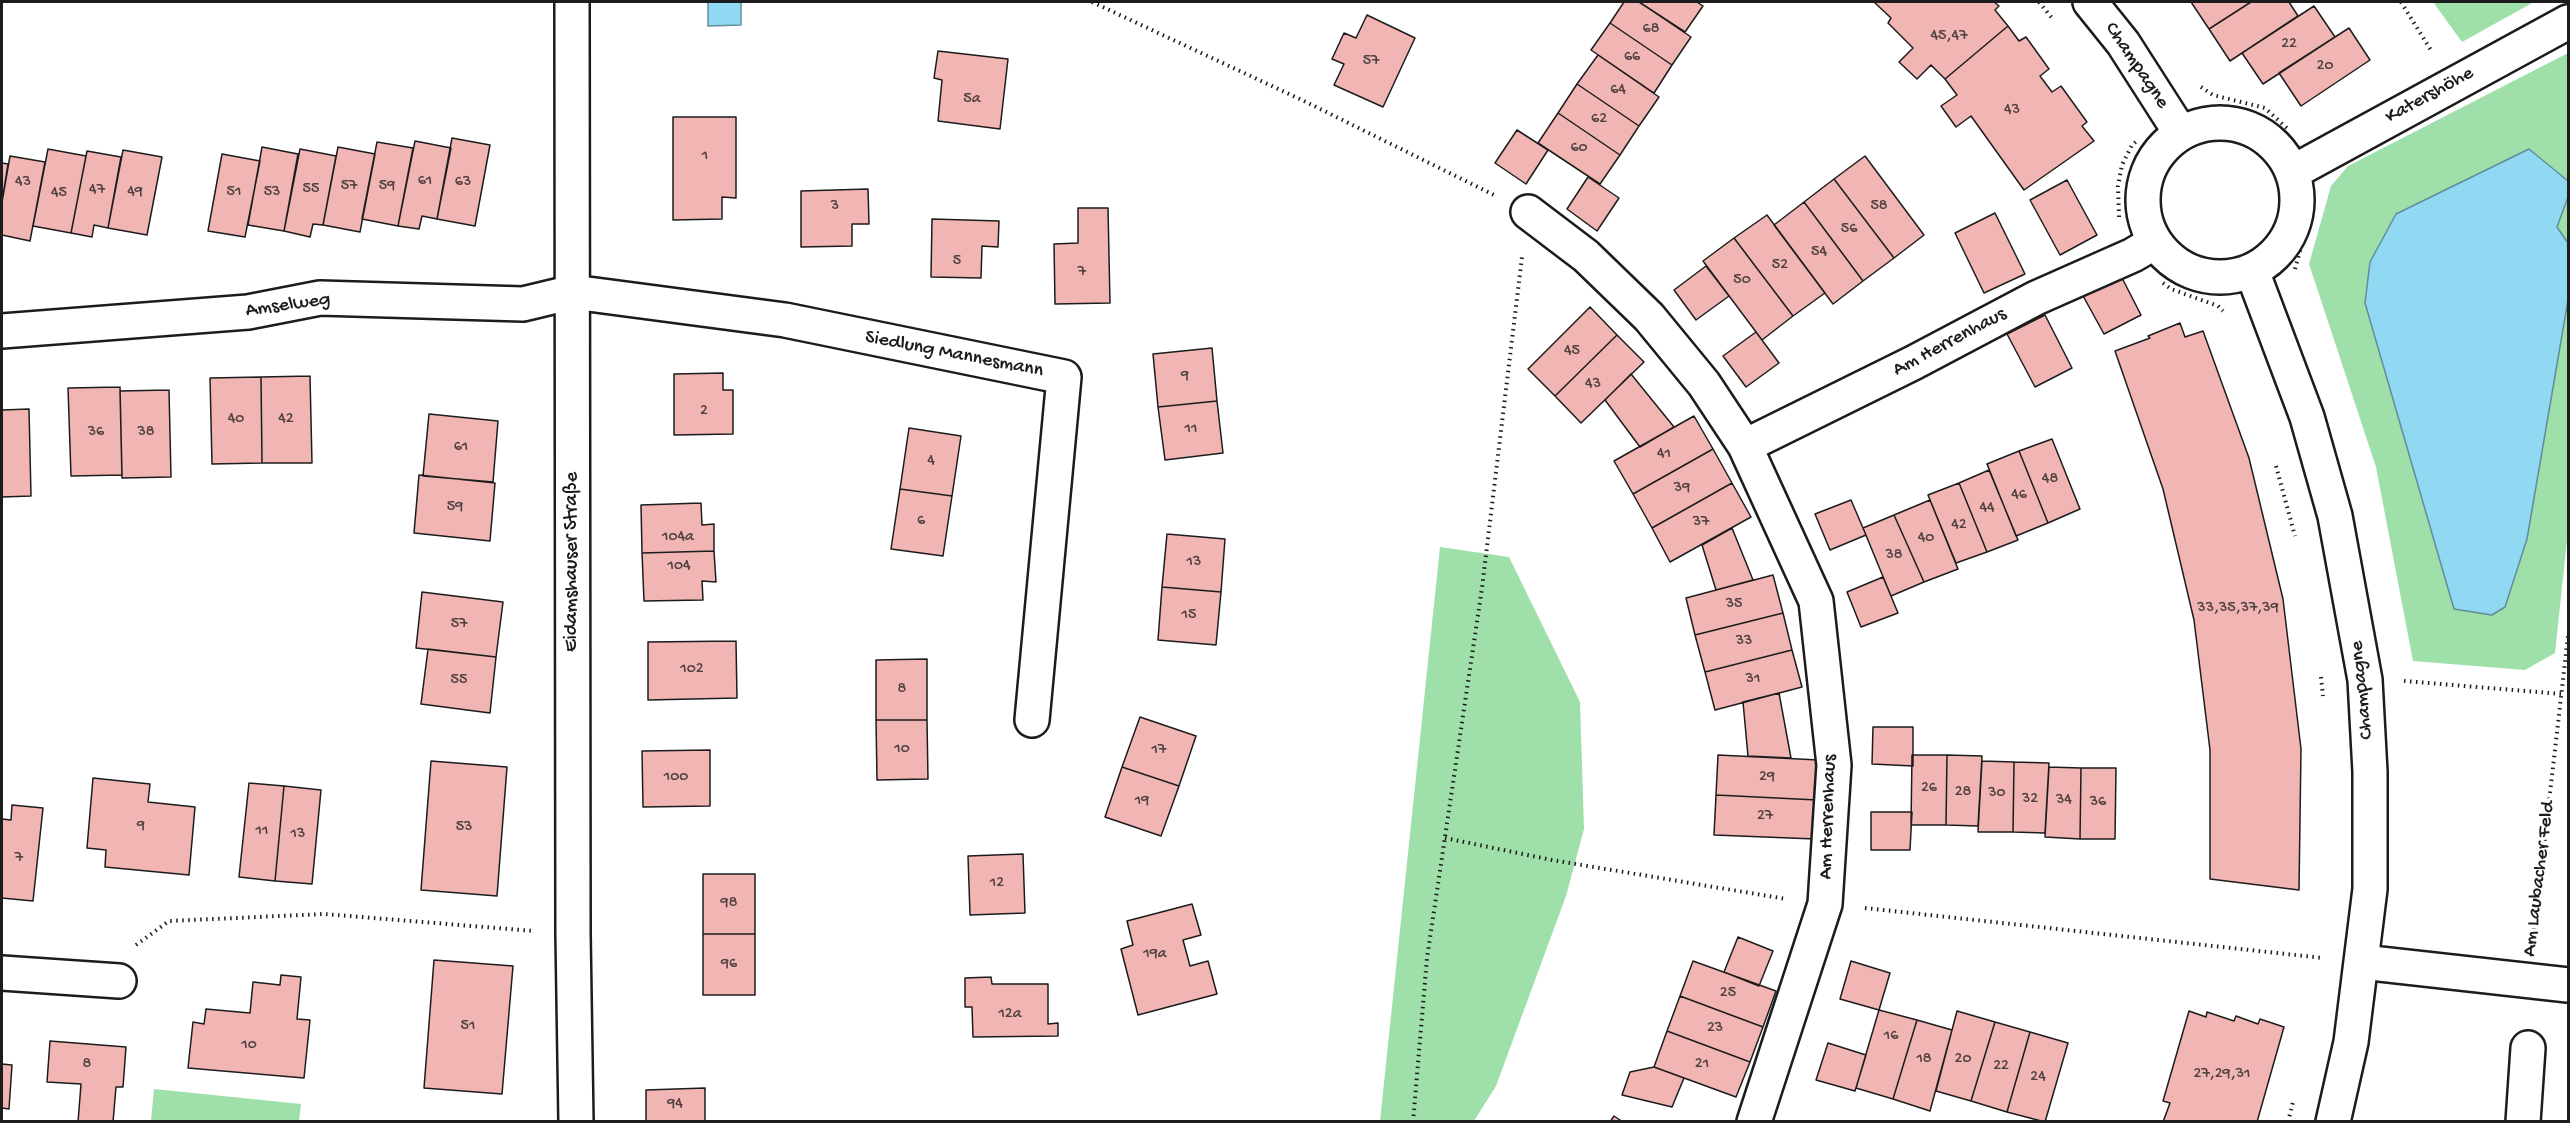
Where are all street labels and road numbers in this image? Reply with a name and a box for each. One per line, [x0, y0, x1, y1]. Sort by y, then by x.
street label: Champagne [2098, 18, 2174, 114]
street label: Katershöhe [2382, 62, 2478, 130]
street label: Amselweg [244, 288, 332, 324]
street label: Am Herrenhaus [1889, 303, 2011, 383]
street label: Siedlung Mannesmann [863, 326, 1045, 384]
street label: Eidamshauser Straße [561, 472, 585, 652]
street label: Champagne [2346, 640, 2380, 740]
street label: Am Herrenhaus [1815, 754, 1843, 880]
street label: Am Laubacher Feld [2519, 800, 2561, 958]

